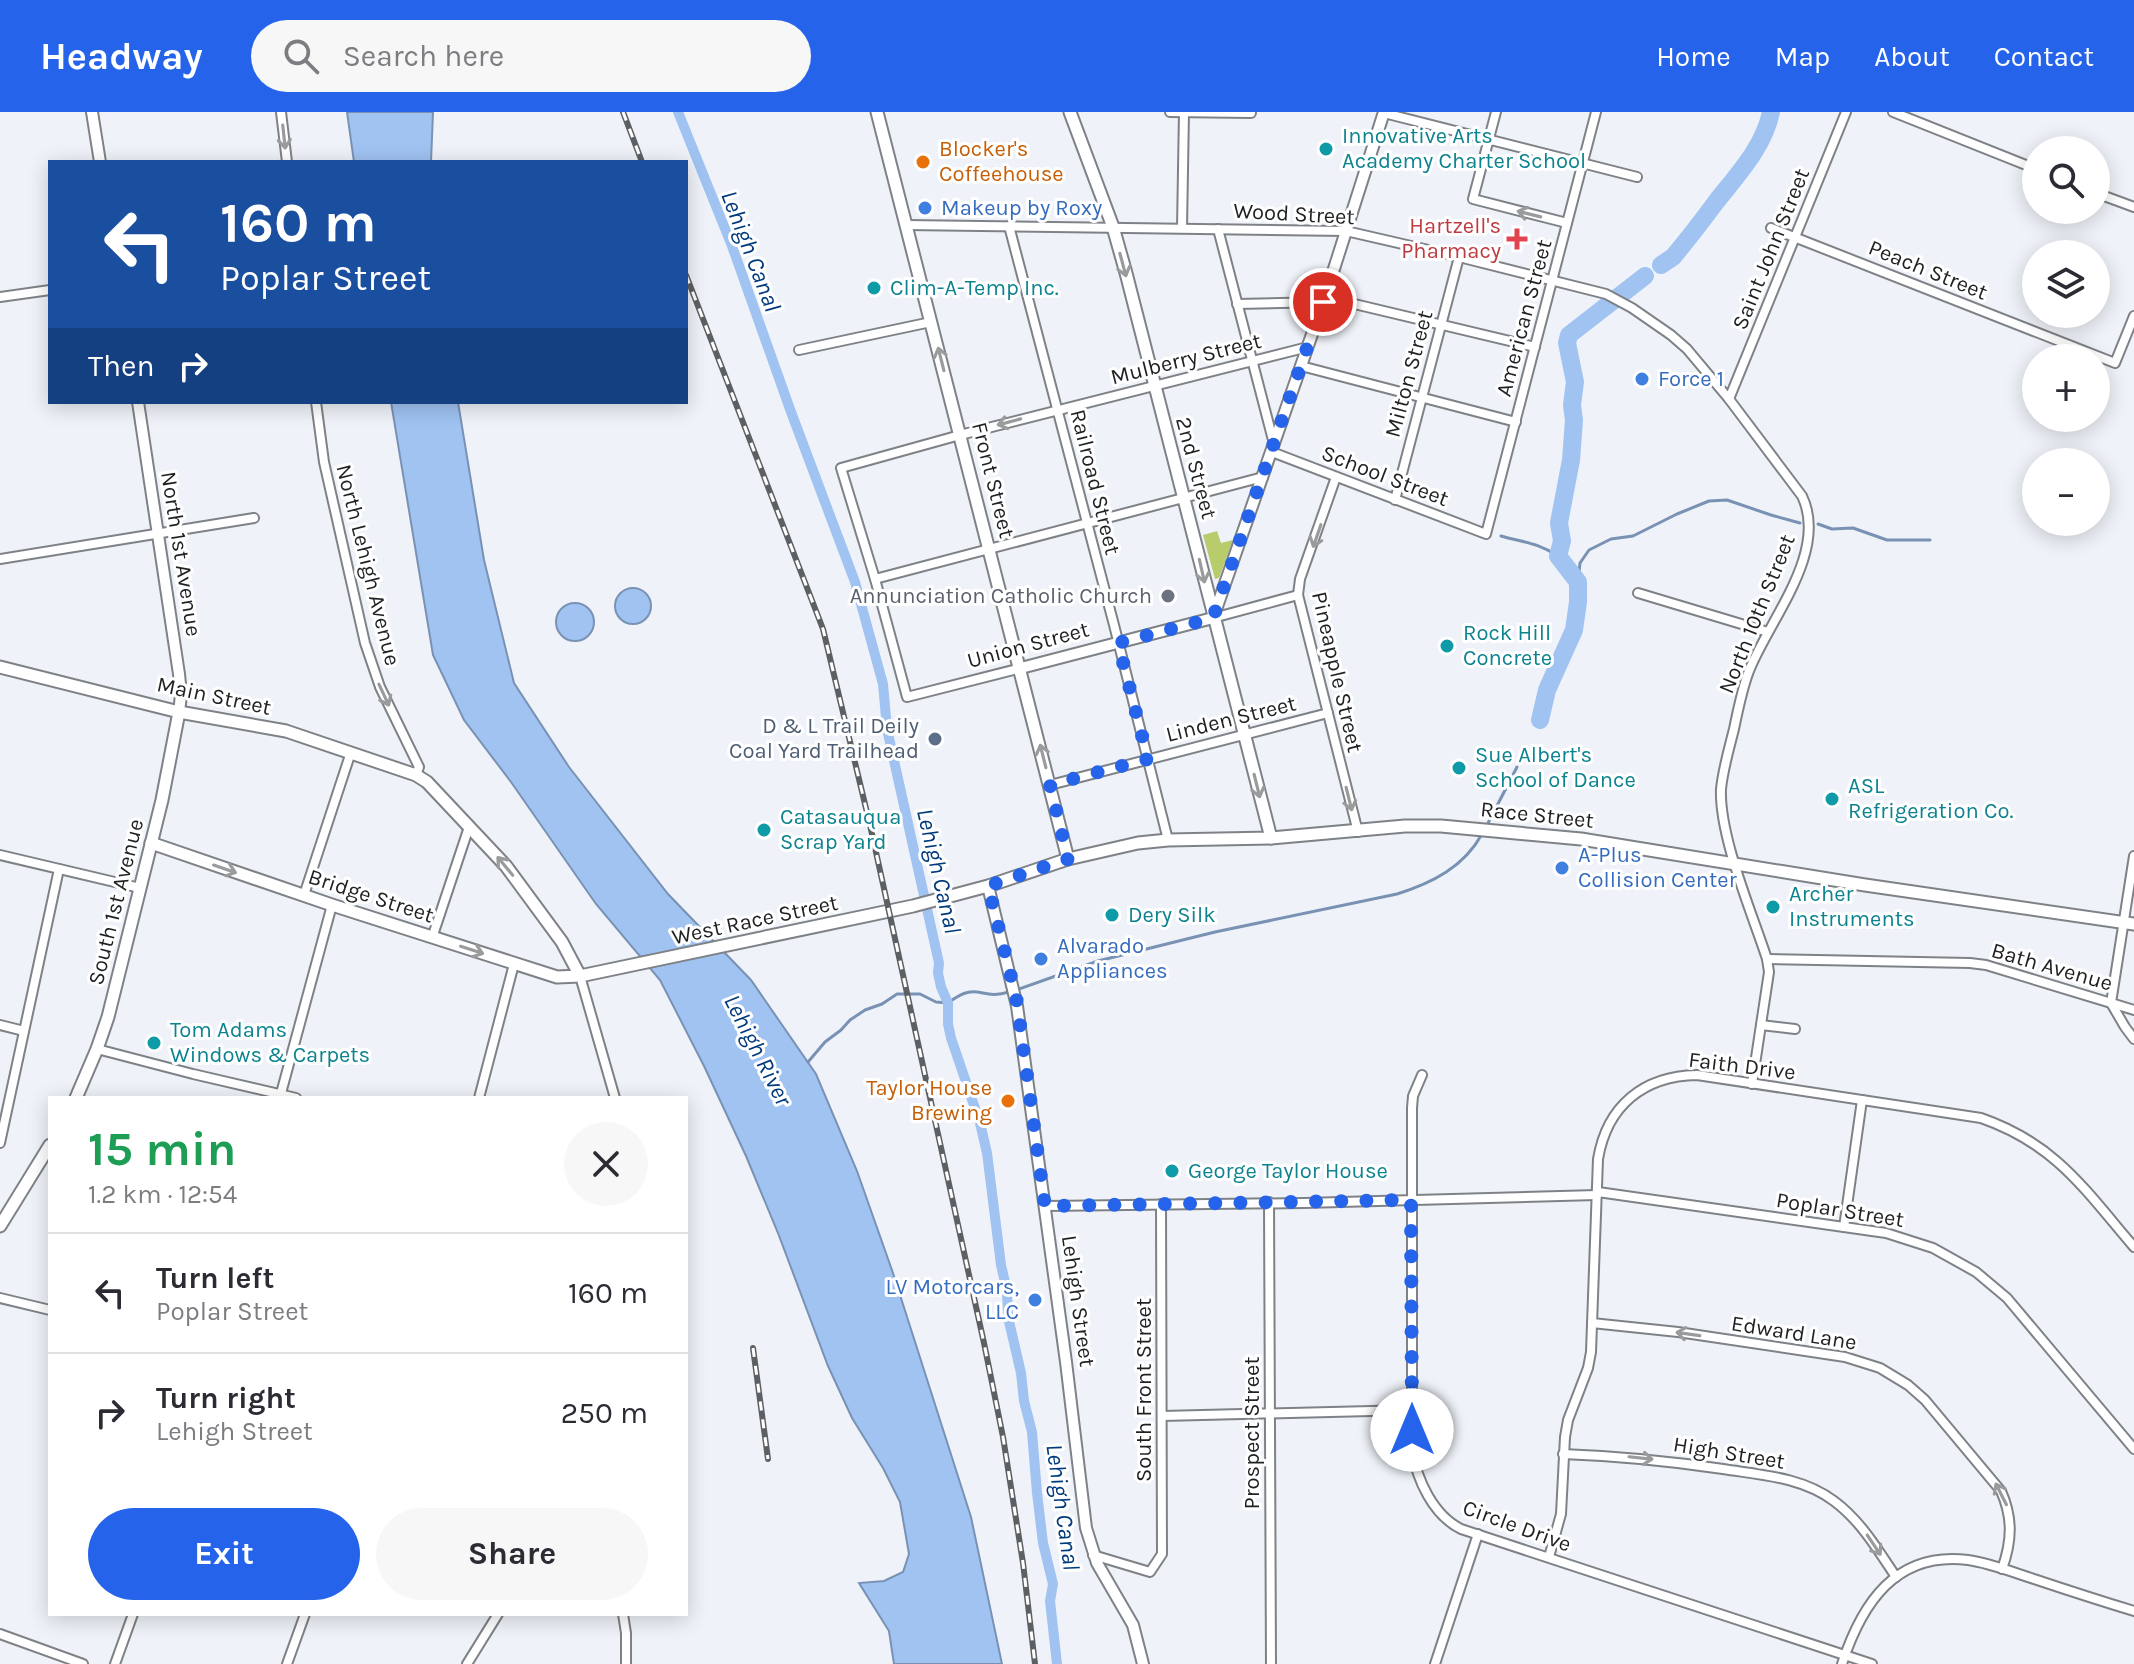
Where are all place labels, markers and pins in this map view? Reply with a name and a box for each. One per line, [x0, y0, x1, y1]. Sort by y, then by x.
place label: Innovative Arts Academy Charter School [1342, 123, 1586, 174]
place label: Blocker's Coffeehouse [939, 136, 1064, 187]
marker: Innovative Arts Academy Charter School [1317, 140, 1335, 158]
marker: Blocker's Coffeehouse [914, 153, 932, 171]
place label: Makeup by Roxy [941, 195, 1102, 221]
marker: Makeup by Roxy [916, 199, 934, 217]
place label: Hartzell's Pharmacy [1401, 213, 1501, 264]
marker: Hartzell's Pharmacy [1508, 230, 1526, 248]
pin [1289, 268, 1357, 336]
place label: Clim-A-Temp Inc. [890, 275, 1059, 301]
marker: Clim-A-Temp Inc. [865, 279, 883, 297]
place label: Force 1 [1658, 366, 1724, 392]
marker: Force 1 [1633, 370, 1651, 388]
place label: Annunciation Catholic Church [850, 583, 1152, 609]
marker: Annunciation Catholic Church [1159, 587, 1177, 605]
place label: Rock Hill Concrete [1463, 620, 1552, 671]
marker: Rock Hill Concrete [1438, 637, 1456, 655]
place label: D & L Trail Deily Coal Yard Trailhead [729, 713, 919, 764]
marker: D & L Trail Deily Coal Yard Trailhead [926, 730, 944, 748]
place label: Sue Albert's School of Dance [1475, 742, 1636, 793]
marker: Sue Albert's School of Dance [1450, 759, 1468, 777]
place label: ASL Refrigeration Co. [1848, 773, 2013, 824]
marker: ASL Refrigeration Co. [1823, 790, 1841, 808]
place label: Catasauqua Scrap Yard [780, 804, 901, 855]
marker: Catasauqua Scrap Yard [755, 821, 773, 839]
place label: A-Plus Collision Center [1578, 842, 1737, 893]
marker: A-Plus Collision Center [1553, 859, 1571, 877]
place label: Archer Instruments [1789, 881, 1915, 932]
marker: Archer Instruments [1764, 898, 1782, 916]
place label: Dery Silk [1128, 902, 1216, 928]
marker: Dery Silk [1103, 906, 1121, 924]
place label: Alvarado Appliances [1057, 933, 1168, 984]
marker: Alvarado Appliances [1032, 950, 1050, 968]
place label: Tom Adams Windows & Carpets [170, 1017, 370, 1068]
marker: Tom Adams Windows & Carpets [145, 1034, 163, 1052]
place label: Taylor House Brewing [866, 1075, 993, 1126]
marker: Taylor House Brewing [999, 1092, 1017, 1110]
place label: George Taylor House [1188, 1158, 1388, 1184]
marker: George Taylor House [1163, 1162, 1181, 1180]
place label: LV Motorcars, LLC [886, 1274, 1019, 1325]
marker: LV Motorcars, LLC [1026, 1291, 1044, 1309]

